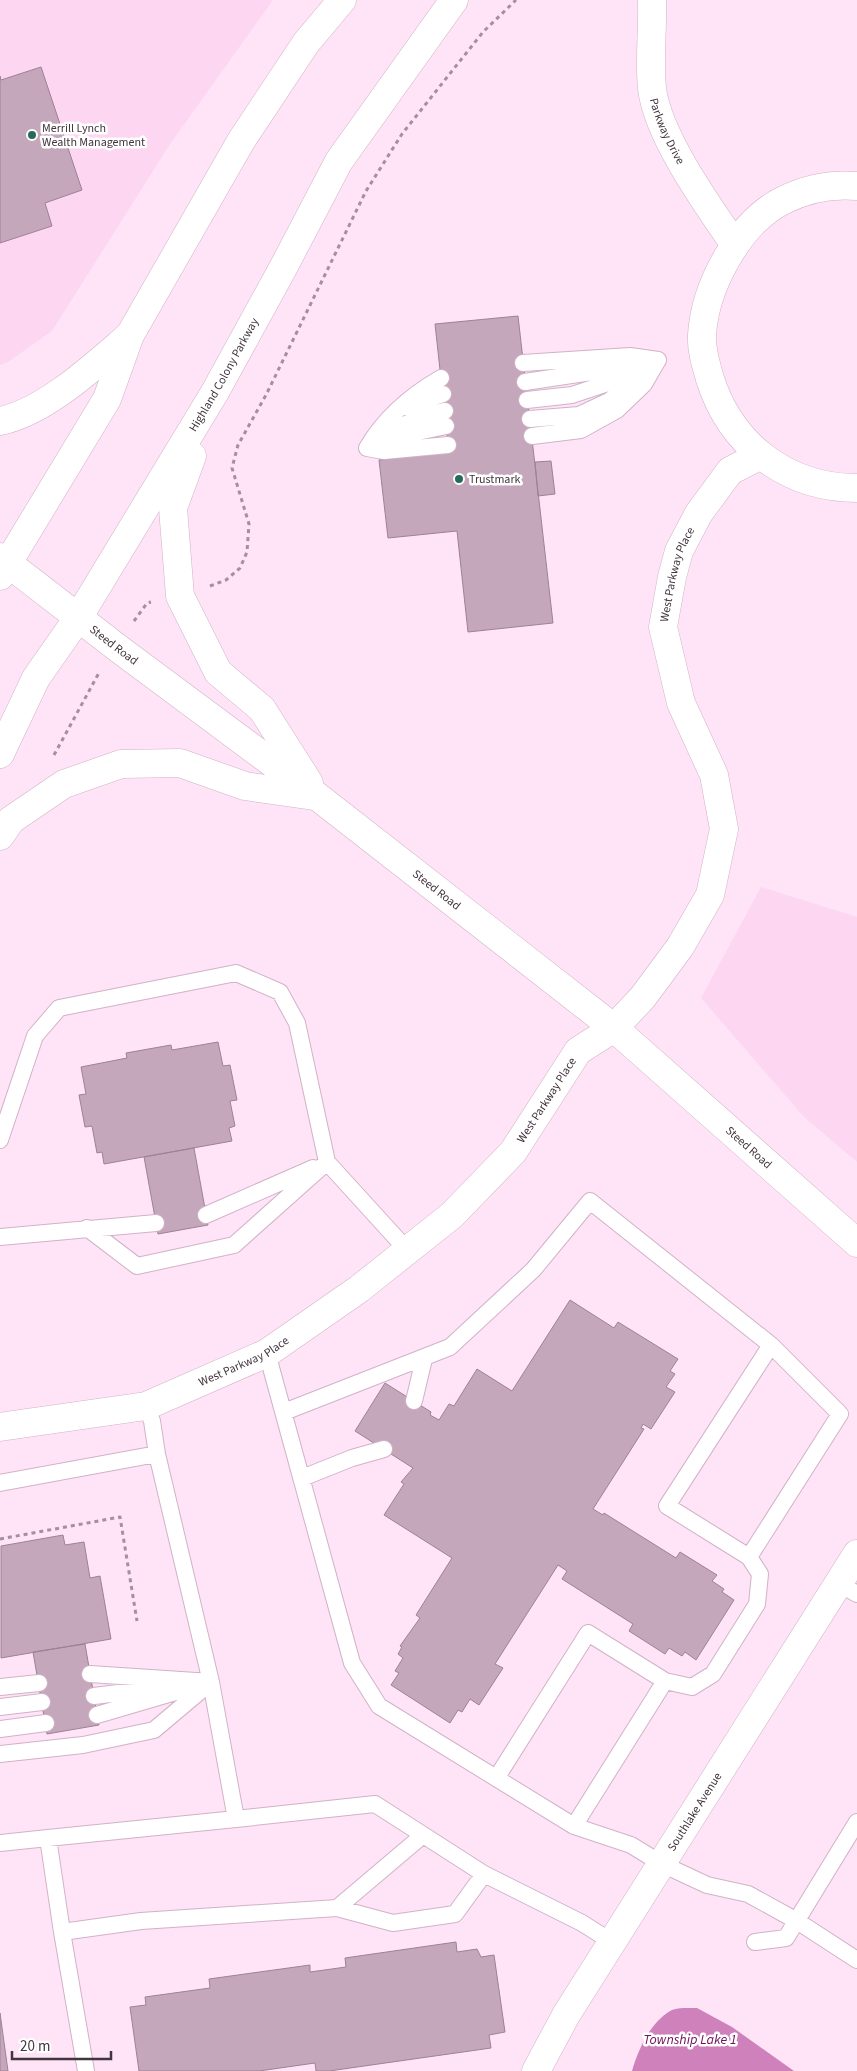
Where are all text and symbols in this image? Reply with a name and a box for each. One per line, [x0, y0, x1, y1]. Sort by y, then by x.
street label: Parkway Drive [645, 96, 689, 168]
place label: Merrill Lynch Wealth Management [42, 120, 145, 151]
marker: Merrill Lynch Wealth Management [26, 129, 38, 141]
street label: Highland Colony Parkway [185, 314, 263, 435]
place label: Trustmark [469, 471, 521, 488]
marker: Trustmark [453, 473, 465, 485]
street label: West Parkway Place [656, 524, 699, 623]
street label: Steed Road [86, 621, 142, 669]
street label: Steed Road [409, 865, 464, 914]
street label: West Parkway Place [513, 1054, 580, 1146]
street label: Steed Road [722, 1122, 776, 1173]
street label: West Parkway Place [196, 1332, 292, 1390]
street label: Southlake Avenue [663, 1769, 726, 1854]
scale bar [12, 2028, 111, 2060]
water label: Township Lake 1 [643, 2030, 737, 2050]
text: 20 m [20, 2036, 50, 2057]

